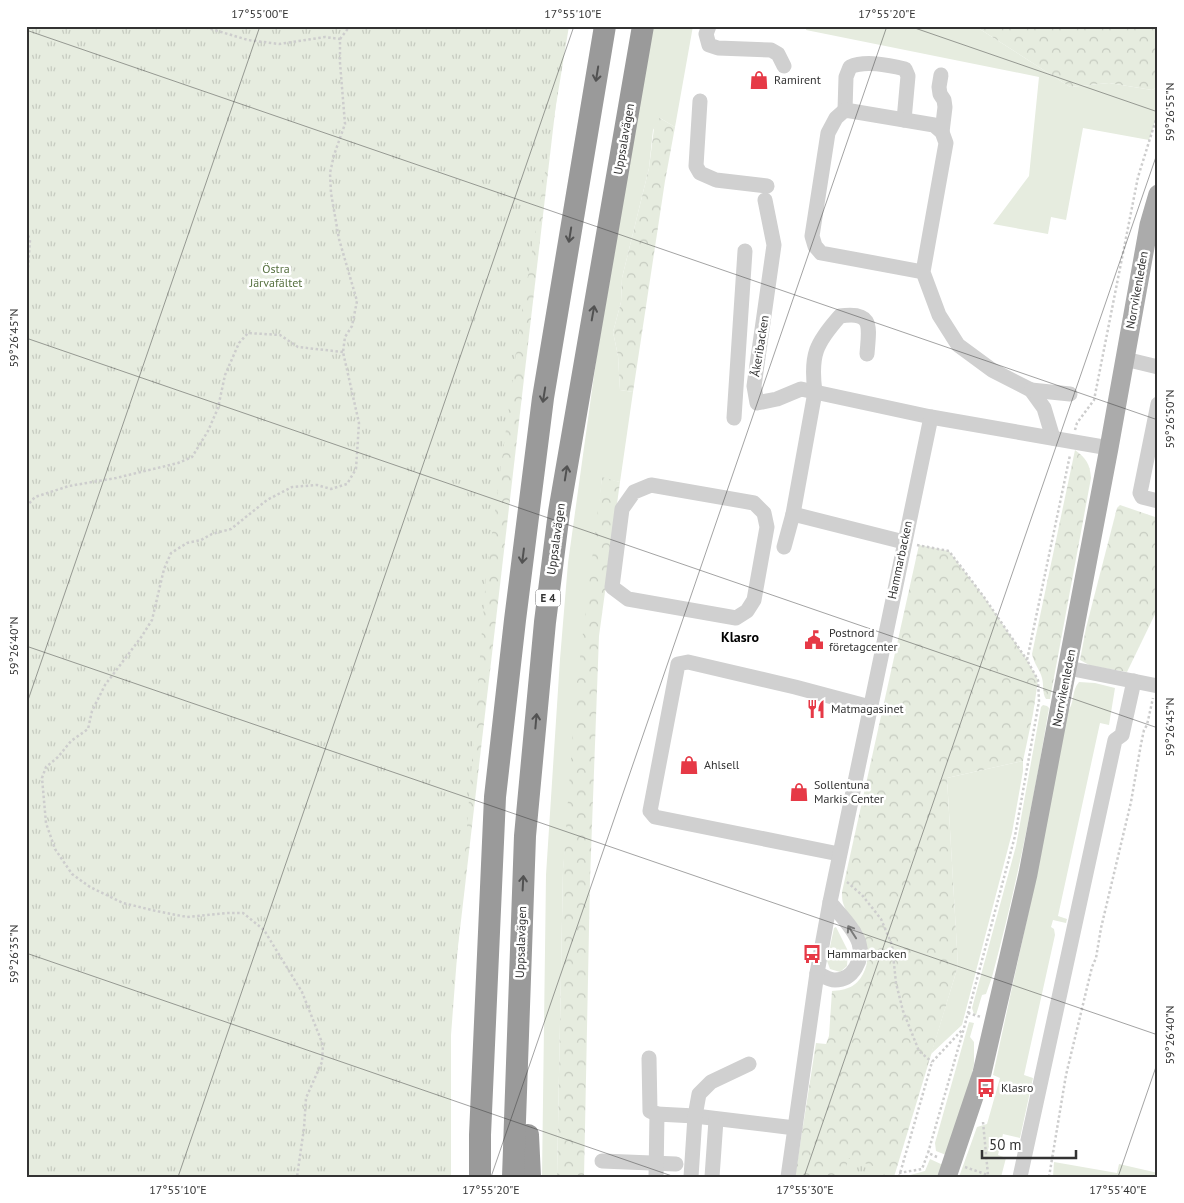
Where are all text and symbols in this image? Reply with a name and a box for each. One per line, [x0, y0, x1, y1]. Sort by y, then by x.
text: 17°55'00"E [231, 6, 289, 21]
text: 17°55'10"E [544, 6, 602, 21]
text: 17°55'20"E [858, 6, 916, 21]
one-way arrow [591, 66, 601, 82]
shop icon: Ramirent [748, 69, 770, 91]
place label: Ramirent [774, 72, 821, 87]
text: 59°26'55"N [1162, 82, 1177, 142]
street label: Uppsalavägen [610, 102, 637, 176]
one-way arrow [565, 226, 575, 242]
street label: Norrvikenleden [1122, 250, 1151, 330]
park label: Östra Järvafältet [249, 261, 302, 290]
one-way arrow [589, 305, 599, 321]
text: 59°26'45"N [6, 308, 21, 368]
street label: Åkeribacken [747, 314, 772, 378]
one-way arrow [538, 387, 548, 403]
text: 59°26'50"N [1162, 389, 1177, 449]
one-way arrow [561, 465, 571, 481]
street label: Uppsalavägen [543, 502, 568, 576]
street label: Hammarbacken [884, 519, 915, 600]
one-way arrow [518, 548, 528, 564]
road number: E 4 [536, 590, 560, 606]
text: 59°26'40"N [6, 616, 21, 676]
place label: Postnord företagcenter [829, 625, 898, 654]
district label: Klasro [721, 628, 760, 646]
public building icon: Postnord företagcenter [803, 629, 825, 651]
street label: Norrvikenleden [1049, 648, 1078, 728]
text: 59°26'45"N [1162, 697, 1177, 757]
restaurant icon: Matmagasinet [805, 698, 827, 720]
place label: Matmagasinet [831, 701, 904, 716]
one-way arrow [531, 713, 541, 729]
shop icon: Ahlsell [678, 754, 700, 776]
place label: Ahlsell [704, 757, 740, 772]
place label: Sollentuna Markis Center [814, 777, 884, 806]
shop icon: Sollentuna Markis Center [788, 781, 810, 803]
one-way arrow [519, 875, 528, 891]
street label: Uppsalavägen [512, 906, 529, 978]
text: 59°26'35"N [6, 924, 21, 984]
one-way arrow [847, 925, 857, 939]
bus stop icon: Hammarbacken [801, 943, 823, 965]
place label: Hammarbacken [827, 946, 907, 961]
text: 59°26'40"N [1162, 1005, 1177, 1065]
bus stop icon: Klasro [975, 1077, 997, 1099]
place label: Klasro [1001, 1080, 1033, 1095]
scale bar [982, 1128, 1075, 1160]
text: 50 m [989, 1135, 1022, 1154]
text: 17°55'10"E [149, 1182, 207, 1197]
text: 17°55'20"E [462, 1182, 520, 1197]
text: 17°55'30"E [776, 1182, 834, 1197]
text: 17°55'40"E [1089, 1182, 1147, 1197]

